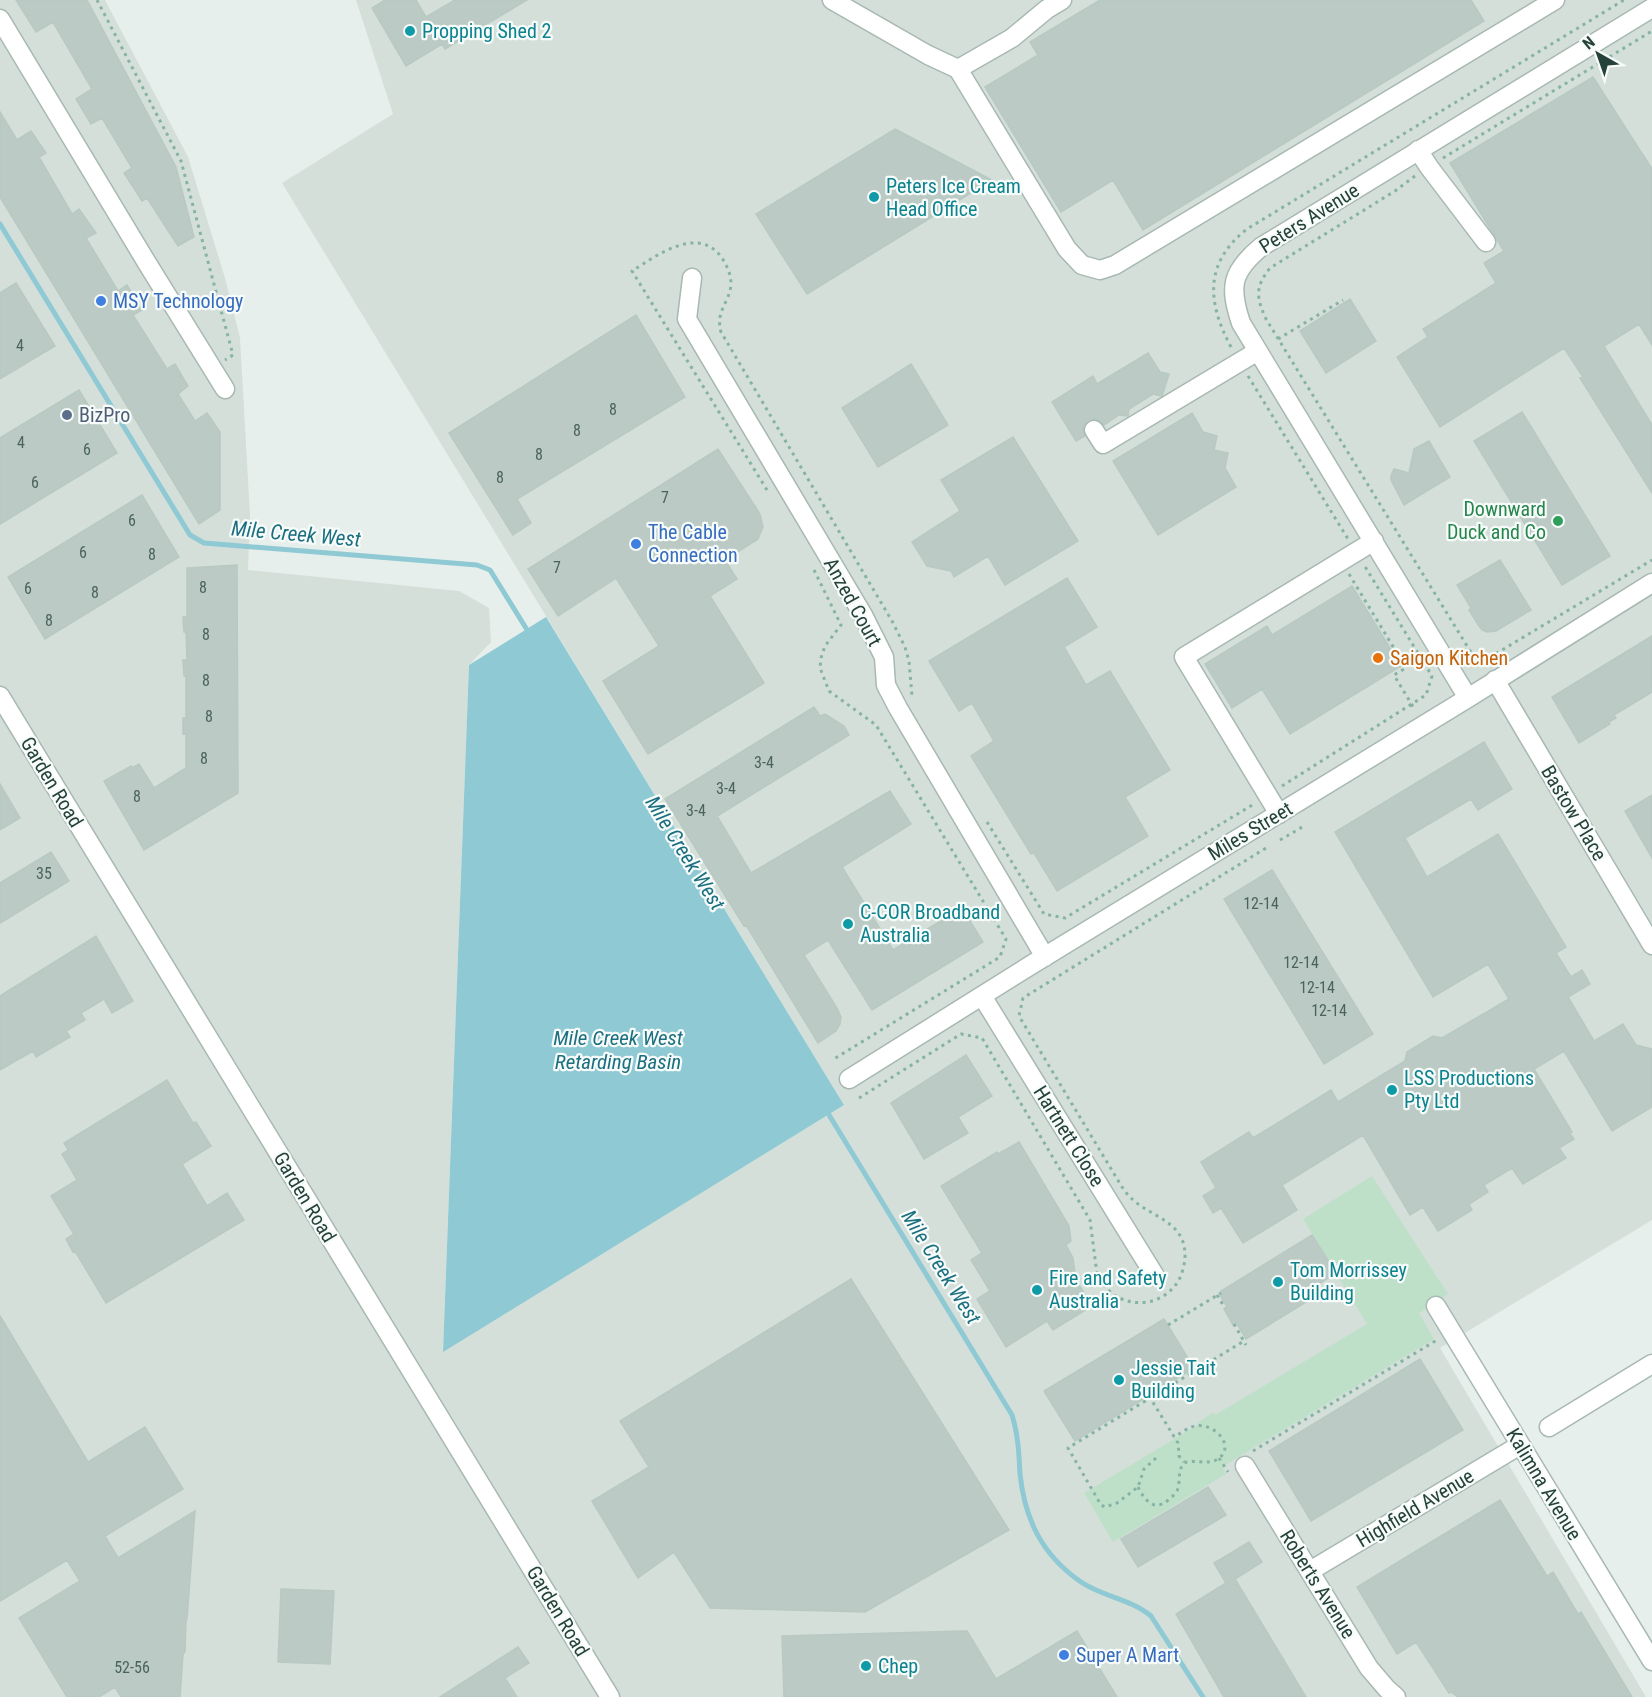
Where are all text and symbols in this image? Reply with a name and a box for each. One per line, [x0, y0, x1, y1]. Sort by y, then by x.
place label: Propping Shed 2 [422, 19, 551, 43]
marker: Propping Shed 2 [403, 24, 417, 38]
north arrow [1568, 24, 1628, 84]
text: N [1579, 32, 1599, 53]
place label: Peters Ice Cream Head Office [886, 174, 1021, 221]
street label: Peters Avenue [1255, 178, 1363, 258]
marker: Peters Ice Cream Head Office [867, 190, 881, 204]
place label: MSY Technology [113, 289, 243, 313]
marker: MSY Technology [94, 294, 108, 308]
house number: 4 [16, 336, 24, 355]
house number: 8 [609, 400, 617, 419]
place label: BizPro [79, 403, 130, 427]
marker: BizPro [60, 408, 74, 422]
house number: 8 [573, 421, 581, 440]
house number: 4 [17, 433, 25, 452]
house number: 6 [83, 440, 91, 459]
house number: 8 [535, 445, 543, 464]
house number: 8 [496, 468, 504, 487]
house number: 6 [31, 473, 39, 492]
house number: 7 [661, 488, 669, 507]
place label: Downward Duck and Co [1447, 497, 1546, 544]
house number: 6 [128, 511, 136, 530]
marker: Downward Duck and Co [1551, 514, 1565, 528]
water label: Mile Creek West [230, 516, 363, 552]
place label: The Cable Connection [648, 520, 738, 567]
marker: The Cable Connection [629, 537, 643, 551]
house number: 6 [79, 543, 87, 562]
house number: 8 [148, 545, 156, 564]
street label: Anzed Court [819, 554, 887, 650]
house number: 7 [553, 558, 561, 577]
house number: 8 [199, 578, 207, 597]
house number: 6 [24, 579, 32, 598]
house number: 8 [91, 583, 99, 602]
house number: 8 [45, 611, 53, 630]
house number: 8 [202, 625, 210, 644]
place label: Saigon Kitchen [1390, 646, 1508, 670]
marker: Saigon Kitchen [1371, 651, 1385, 665]
house number: 8 [202, 671, 210, 690]
house number: 8 [205, 707, 213, 726]
street label: Garden Road [16, 733, 88, 831]
house number: 8 [200, 749, 208, 768]
house number: 3-4 [754, 753, 774, 772]
street label: Bastow Place [1536, 761, 1612, 865]
house number: 3-4 [716, 779, 736, 798]
house number: 8 [133, 787, 141, 806]
water label: Mile Creek West [640, 792, 730, 915]
street label: Miles Street [1203, 796, 1297, 866]
house number: 3-4 [686, 801, 706, 820]
house number: 35 [36, 864, 52, 883]
house number: 12-14 [1243, 894, 1279, 913]
place label: C-COR Broadband Australia [860, 900, 1000, 947]
marker: C-COR Broadband Australia [841, 917, 855, 931]
house number: 12-14 [1283, 953, 1319, 972]
house number: 12-14 [1299, 978, 1335, 997]
house number: 12-14 [1311, 1001, 1347, 1020]
water label: Mile Creek West Retarding Basin [553, 1026, 684, 1074]
place label: LSS Productions Pty Ltd [1404, 1066, 1534, 1113]
street label: Hartnett Close [1029, 1081, 1109, 1191]
marker: LSS Productions Pty Ltd [1385, 1083, 1399, 1097]
street label: Garden Road [269, 1148, 341, 1246]
water label: Mile Creek West [896, 1206, 986, 1329]
place label: Tom Morrissey Building [1290, 1258, 1407, 1305]
place label: Fire and Safety Australia [1049, 1266, 1167, 1313]
marker: Tom Morrissey Building [1271, 1275, 1285, 1289]
marker: Fire and Safety Australia [1030, 1283, 1044, 1297]
place label: Jessie Tait Building [1131, 1356, 1216, 1403]
marker: Jessie Tait Building [1112, 1373, 1126, 1387]
street label: Kalimna Avenue [1501, 1424, 1587, 1544]
street label: Highfield Avenue [1352, 1464, 1478, 1552]
street label: Roberts Avenue [1275, 1525, 1361, 1643]
street label: Garden Road [522, 1562, 594, 1660]
place label: Super A Mart [1076, 1643, 1179, 1667]
marker: Super A Mart [1057, 1648, 1071, 1662]
place label: Chep [878, 1654, 918, 1678]
house number: 52-56 [114, 1658, 150, 1677]
marker: Chep [859, 1659, 873, 1673]

